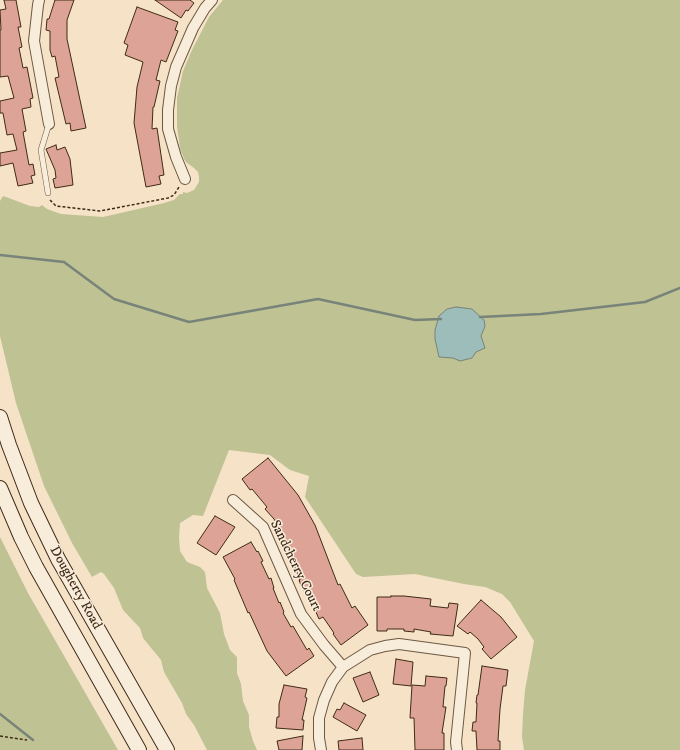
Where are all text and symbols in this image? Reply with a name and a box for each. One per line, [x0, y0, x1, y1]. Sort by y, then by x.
street label: Sandcherry Court [266, 518, 324, 614]
street label: Dougherty Road [45, 544, 105, 632]

